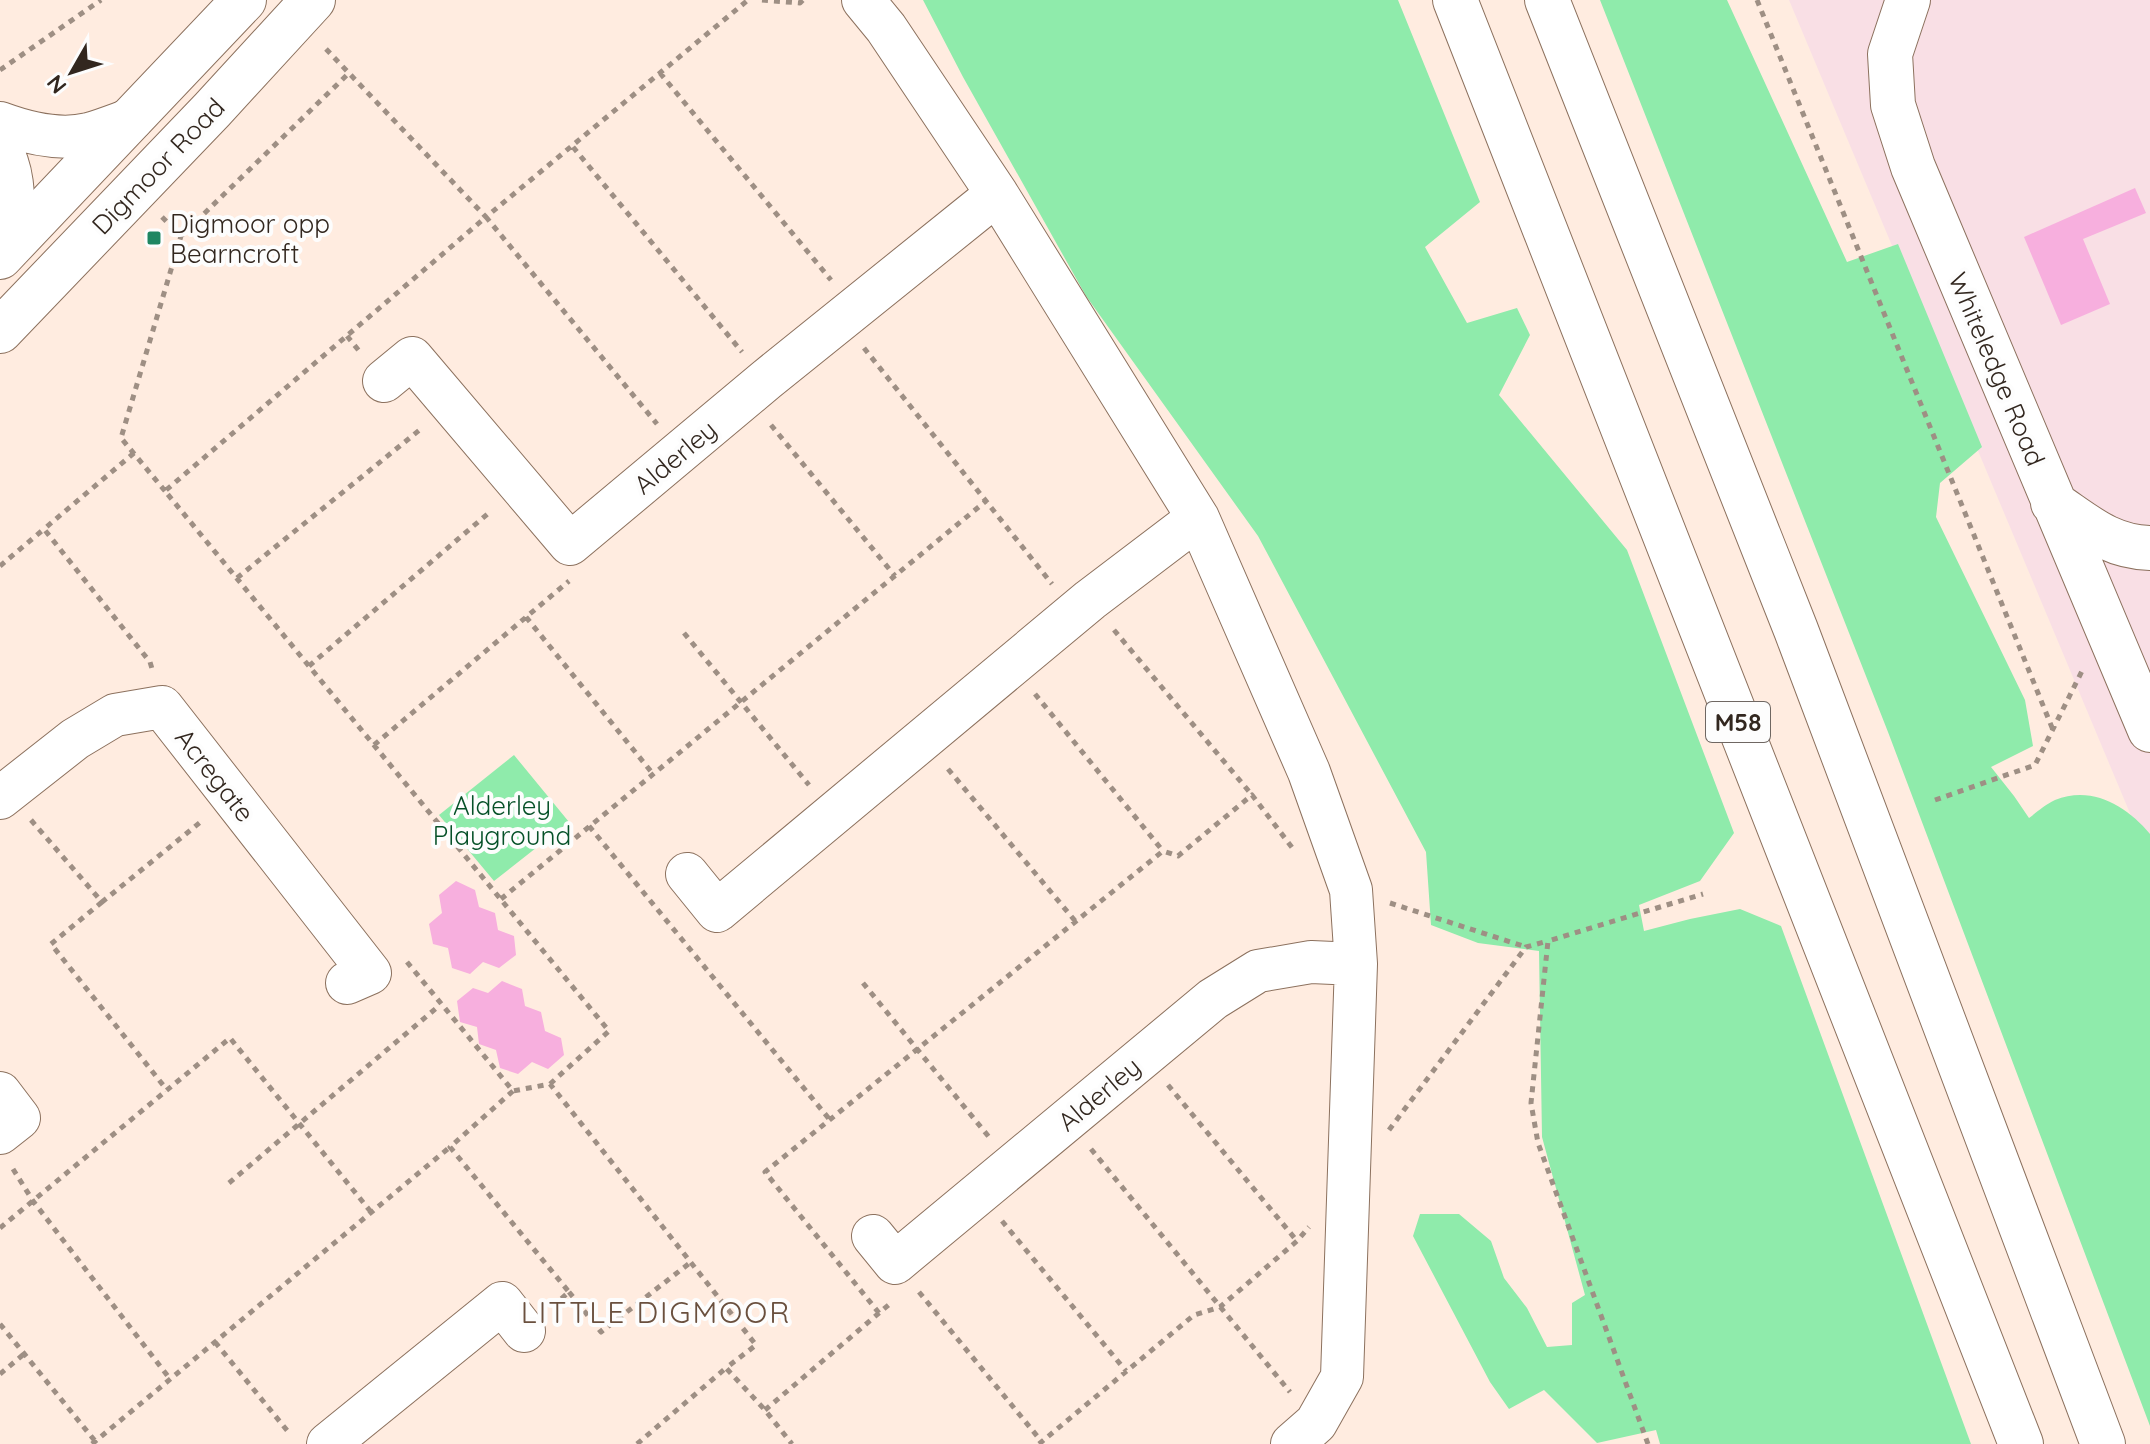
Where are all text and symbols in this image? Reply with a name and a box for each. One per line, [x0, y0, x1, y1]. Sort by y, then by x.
north arrow [32, 32, 112, 112]
text: N [40, 69, 72, 100]
street label: Digmoor Road [85, 91, 231, 241]
place label: Digmoor opp Bearncroft [170, 207, 330, 270]
marker: Digmoor opp Bearncroft [145, 229, 163, 247]
street label: Whiteledge Road [1941, 267, 2053, 471]
street label: Alderley [627, 413, 723, 501]
road number: M58 [1706, 702, 1770, 742]
street label: Acregate [168, 722, 262, 828]
park label: Alderley Playground [433, 789, 571, 852]
street label: Alderley [1051, 1050, 1147, 1138]
district label: LITTLE DIGMOOR [521, 1293, 791, 1331]

